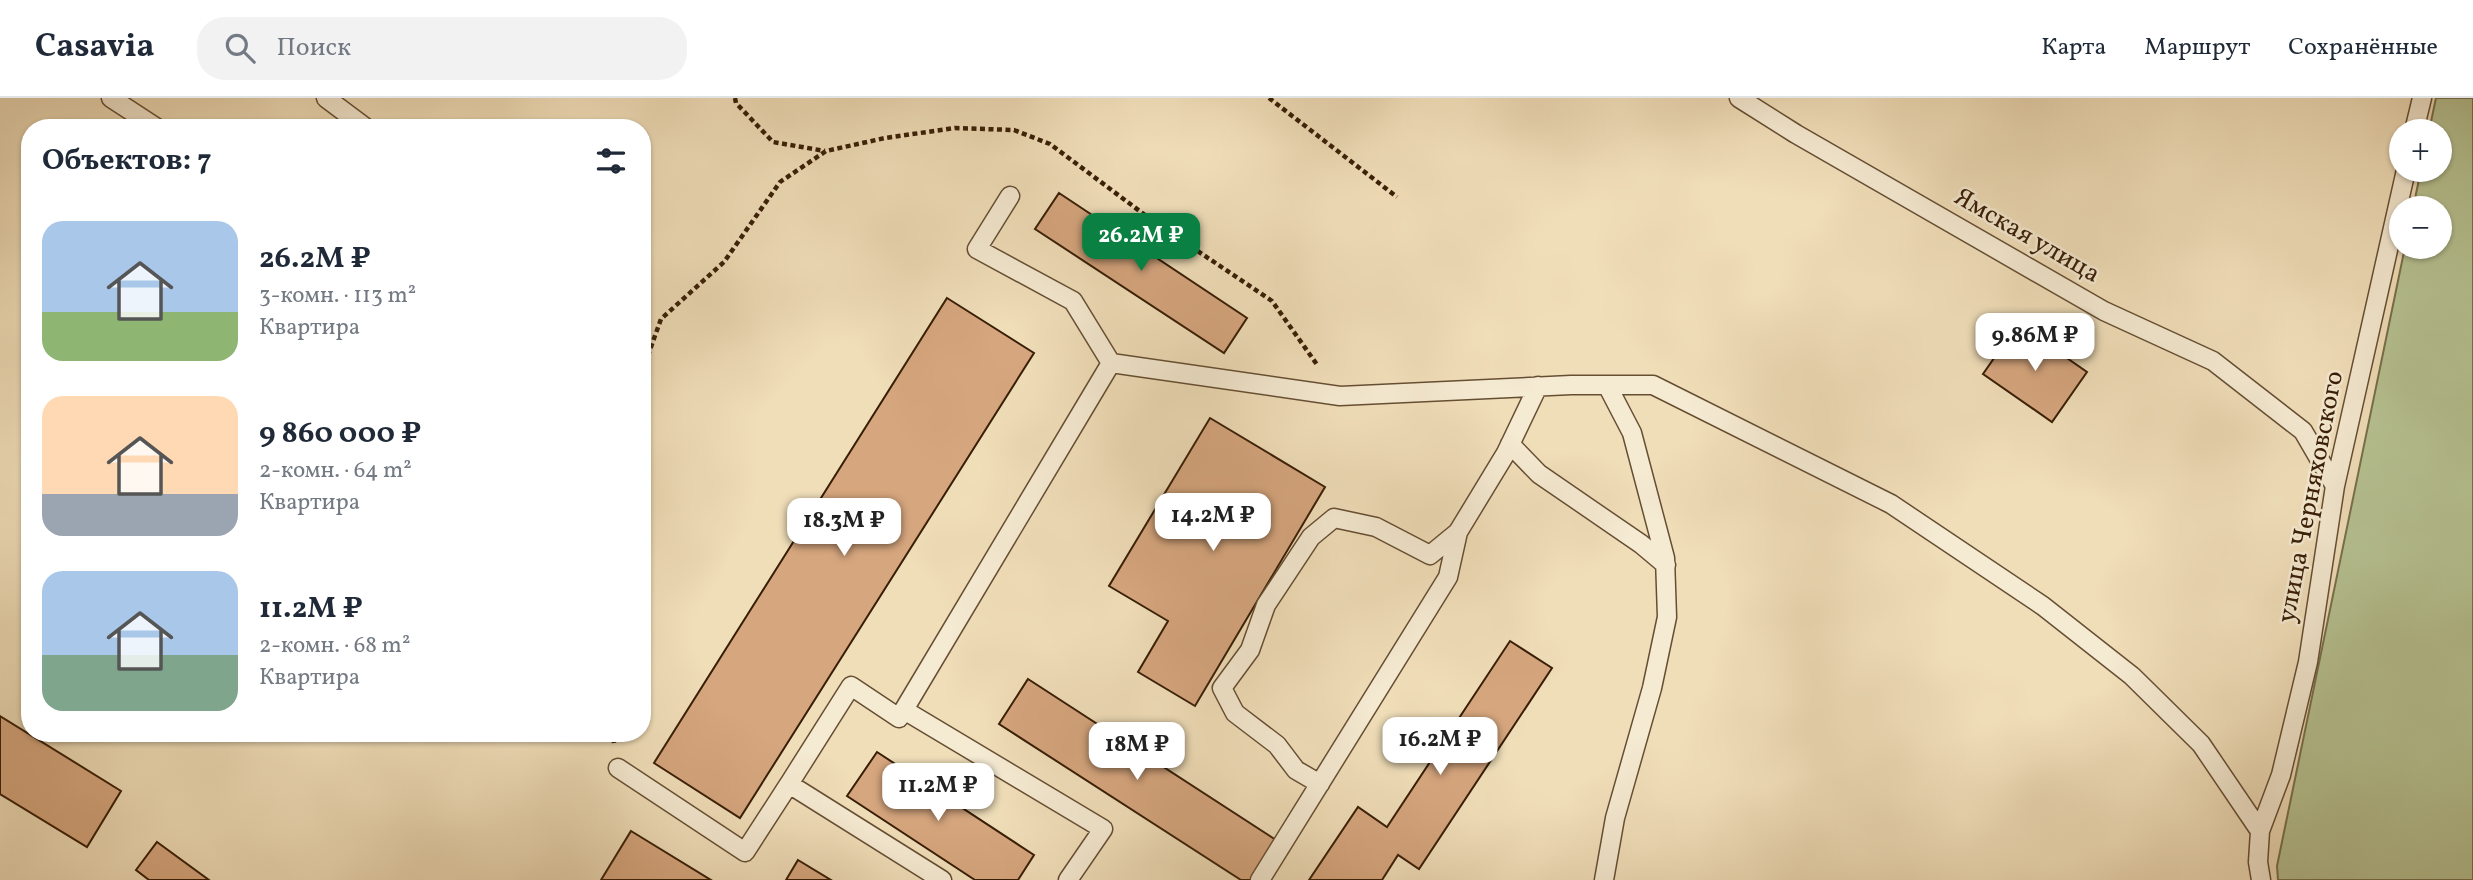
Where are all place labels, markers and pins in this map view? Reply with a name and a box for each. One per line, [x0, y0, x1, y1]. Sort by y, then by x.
pin: 26.2M ₽ [1076, 214, 1206, 273]
pin: 9.86M ₽ [1970, 314, 2100, 373]
pin: 14.2M ₽ [1148, 494, 1278, 553]
pin: 18.3M ₽ [779, 498, 909, 558]
pin: 16.2M ₽ [1375, 718, 1505, 777]
pin: 18M ₽ [1088, 722, 1186, 782]
pin: 11.2M ₽ [873, 764, 1003, 823]

